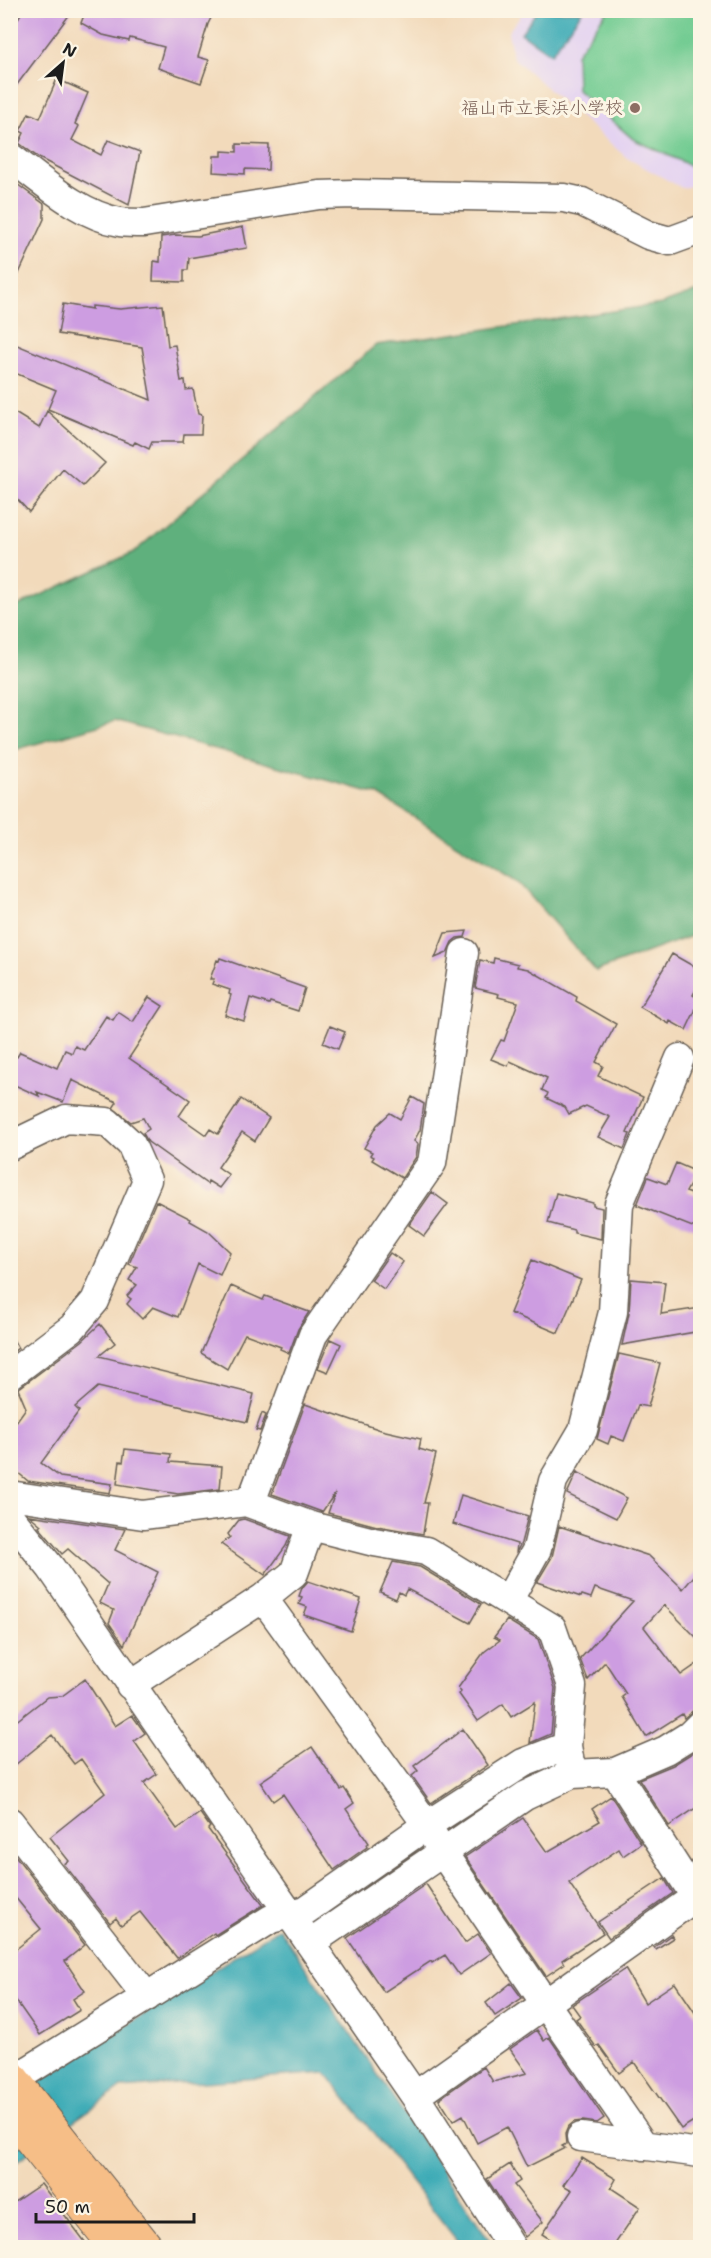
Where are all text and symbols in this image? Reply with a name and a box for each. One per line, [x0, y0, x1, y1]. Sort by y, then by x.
north arrow [33, 33, 93, 93]
text: N [59, 38, 80, 62]
place label: 福山市立長浜小学校 [461, 96, 623, 120]
marker: 福山市立長浜小学校 [628, 101, 642, 115]
scale bar [36, 2186, 194, 2224]
text: 50 m [45, 2195, 90, 2219]

